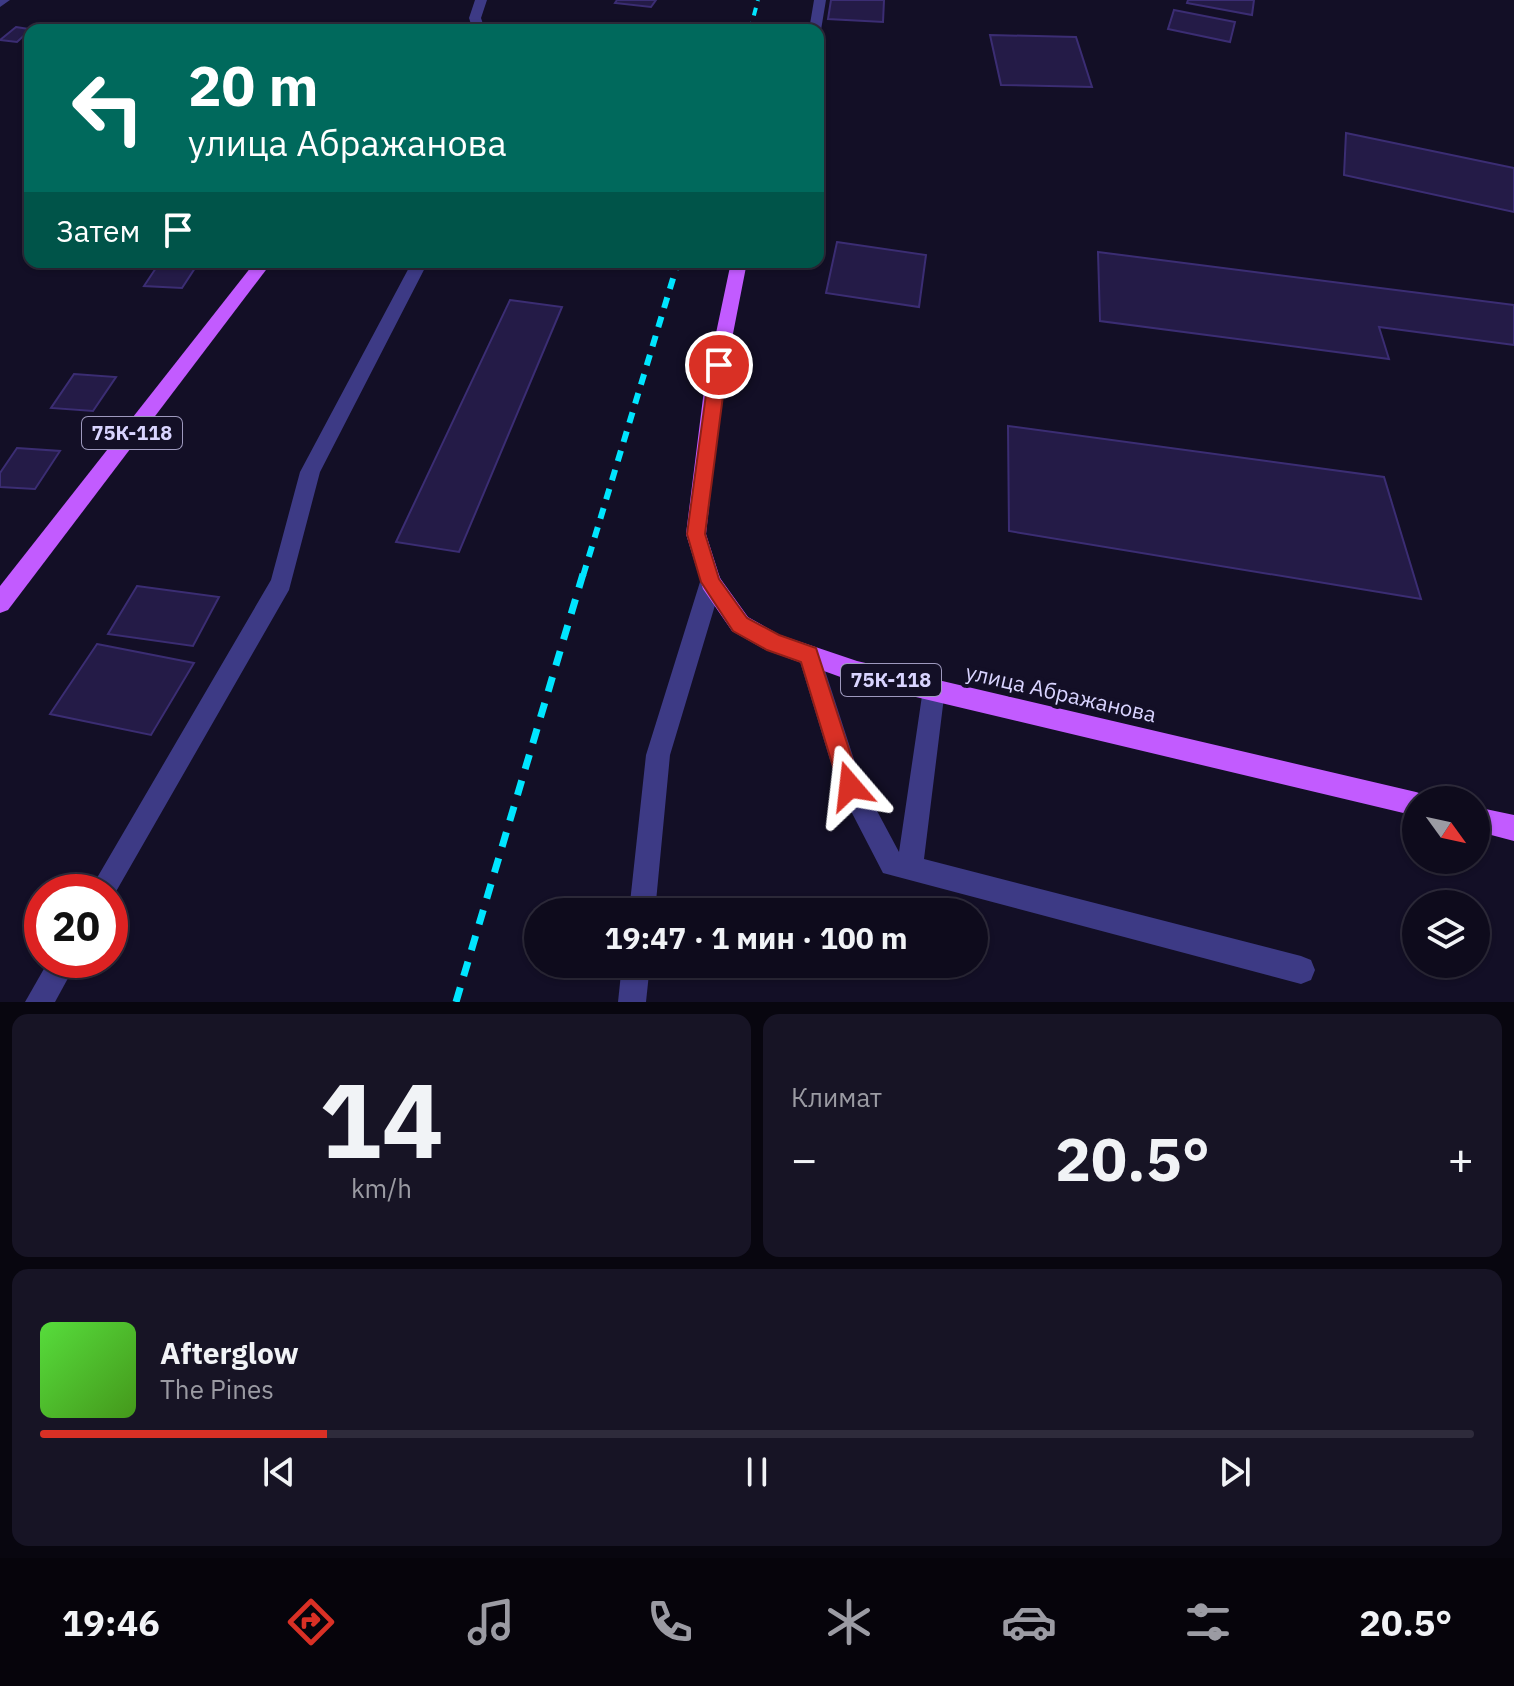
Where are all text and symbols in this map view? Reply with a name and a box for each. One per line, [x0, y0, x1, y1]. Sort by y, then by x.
text: 20 m [188, 49, 318, 121]
icon: left [56, 56, 160, 160]
text: улица Абражанова [188, 119, 507, 166]
icon: arrive [156, 208, 200, 252]
text: Затем [56, 211, 140, 250]
pin [685, 331, 753, 399]
icon: arrive [697, 343, 741, 387]
road number: 75К-118 [82, 417, 182, 449]
street label: улица Абражанова [963, 656, 1159, 729]
road number: 75К-118 [841, 664, 941, 696]
position arrow [808, 744, 892, 828]
north arrow [1402, 786, 1490, 874]
map controls [1402, 786, 1490, 978]
speed limit sign: 20 [24, 874, 128, 978]
button: layers [1402, 890, 1490, 978]
text: 19:47 · 1 мин · 100 m [604, 918, 908, 957]
text: 14 [319, 1051, 444, 1187]
text: Климат [791, 1080, 882, 1114]
text: 20.5° [1055, 1119, 1210, 1198]
text: − [791, 1130, 817, 1187]
text: + [1448, 1130, 1474, 1187]
text: km/h [351, 1171, 412, 1205]
text: Afterglow [160, 1333, 299, 1372]
text: The Pines [160, 1372, 274, 1406]
icon: previous [257, 1450, 301, 1494]
icon: pause [735, 1450, 779, 1494]
icon: next [1213, 1450, 1257, 1494]
icon: directions [283, 1594, 339, 1650]
icon: music [463, 1594, 519, 1650]
icon: phone [642, 1594, 698, 1650]
icon: climate [821, 1594, 877, 1650]
icon: car [1001, 1594, 1057, 1650]
icon: filters [1180, 1594, 1236, 1650]
text: 19:46 [62, 1599, 160, 1646]
text: 20.5° [1359, 1599, 1452, 1646]

